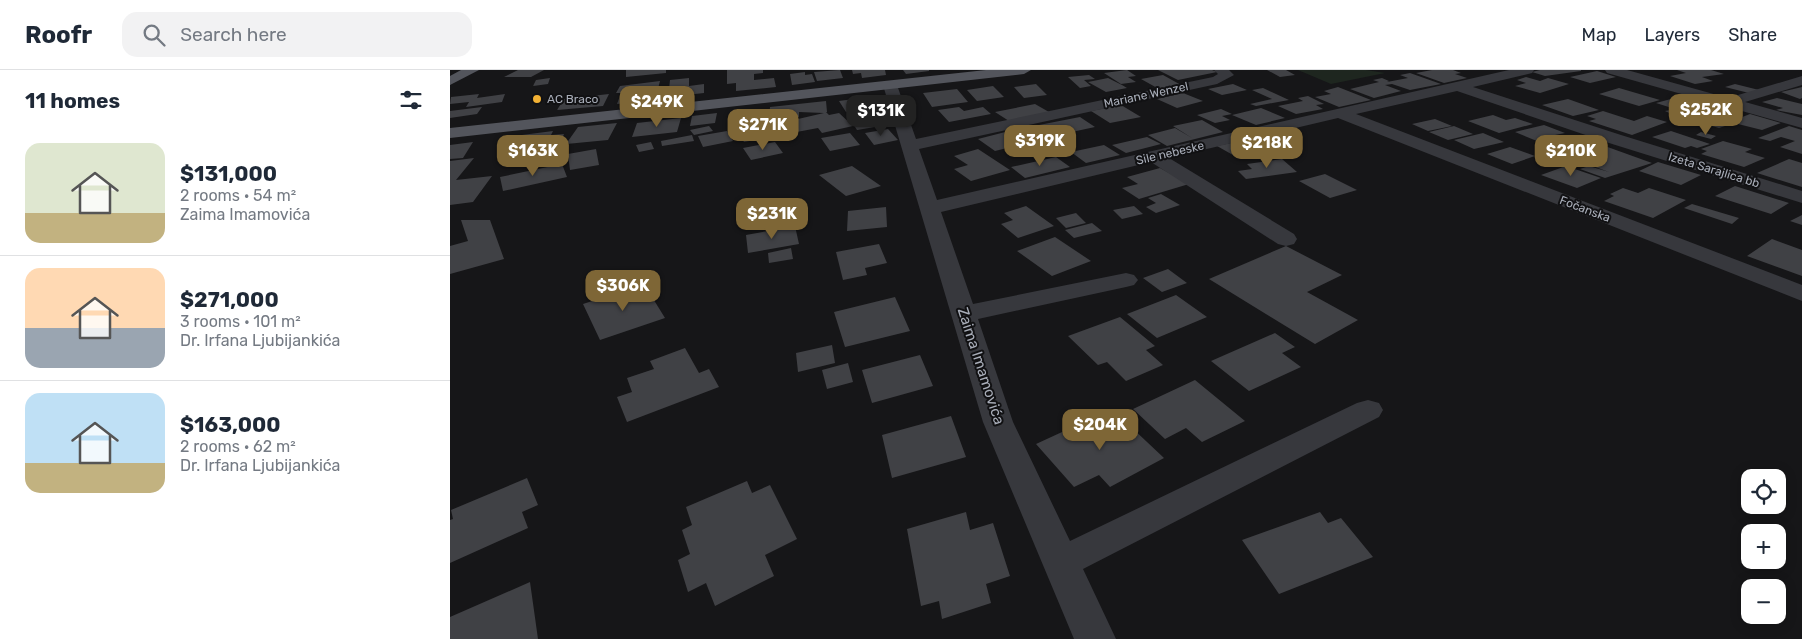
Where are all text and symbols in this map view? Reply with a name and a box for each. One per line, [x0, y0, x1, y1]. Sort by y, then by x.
search box [122, 12, 472, 57]
text: Roofr [25, 21, 92, 49]
icon: search [140, 21, 168, 49]
text: Search here [180, 23, 287, 46]
text: Map [1582, 24, 1617, 46]
text: Layers [1645, 24, 1700, 46]
text: Share [1728, 24, 1777, 46]
street label: Mariane Wenzel [1102, 79, 1190, 111]
pin: $249K [622, 85, 692, 128]
icon: filters [397, 86, 425, 114]
text: 11 homes [25, 88, 120, 113]
place label: AC Braco [547, 92, 599, 106]
text: $249K [631, 92, 683, 111]
marker: AC Braco [531, 93, 543, 105]
pin: $252K [1671, 93, 1741, 136]
pin: $131K [846, 94, 916, 137]
text: $252K [1680, 100, 1732, 119]
text: $131K [857, 101, 905, 120]
pin: $271K [728, 108, 798, 151]
text: $271K [739, 115, 787, 134]
pin: $319K [1005, 124, 1075, 167]
pin: $218K [1232, 126, 1302, 169]
text: $319K [1015, 131, 1065, 150]
text: $218K [1242, 133, 1292, 152]
pin: $163K [498, 134, 568, 177]
pin: $210K [1536, 134, 1606, 177]
street label: Sile nebeske [1135, 138, 1206, 168]
text: $163K [508, 141, 558, 160]
text: $210K [1546, 141, 1596, 160]
street label: Izeta Sarajlica bb [1667, 149, 1761, 191]
text: $131,000 [180, 161, 277, 186]
icon: home [65, 163, 125, 223]
text: 2 rooms · 54 m² [180, 186, 296, 205]
street label: Fočanska [1558, 193, 1612, 225]
pin: $231K [737, 198, 807, 240]
text: $231K [747, 204, 797, 223]
text: Zaima Imamovića [180, 205, 310, 224]
pin: $306K [588, 270, 658, 312]
text: $306K [596, 276, 650, 295]
text: $271,000 [180, 287, 279, 312]
icon: home [65, 288, 125, 348]
street label: Zaima Imamovića [954, 305, 1008, 427]
text: 3 rooms · 101 m² [180, 312, 301, 331]
text: Dr. Irfana Ljubijankića [180, 331, 340, 350]
pin: $204K [1065, 408, 1135, 451]
text: $163,000 [180, 412, 281, 437]
icon: home [65, 413, 125, 473]
text: $204K [1073, 415, 1127, 434]
text: 2 rooms · 62 m² [180, 437, 296, 456]
text: Dr. Irfana Ljubijankića [180, 456, 340, 475]
map controls [1741, 469, 1786, 624]
button: locate [1741, 469, 1786, 514]
button: + [1741, 524, 1786, 569]
button: − [1741, 579, 1786, 624]

